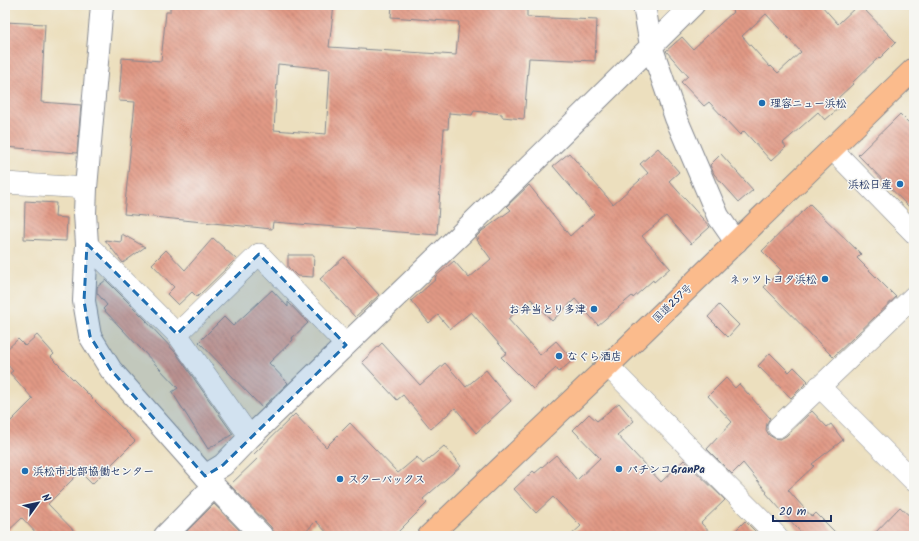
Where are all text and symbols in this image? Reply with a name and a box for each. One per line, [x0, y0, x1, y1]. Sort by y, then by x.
place label: 理容ニュー浜松 [770, 95, 847, 113]
marker: 理容ニュー浜松 [757, 98, 767, 108]
place label: 浜松日産 [848, 176, 892, 194]
marker: 浜松日産 [895, 179, 905, 189]
place label: ネッツトヨタ浜松 [729, 271, 817, 289]
marker: ネッツトヨタ浜松 [820, 274, 830, 284]
street label: 国道257号 [648, 280, 697, 328]
place label: お弁当とり多津 [509, 301, 586, 319]
marker: お弁当とり多津 [589, 304, 599, 314]
place label: なぐら酒店 [567, 348, 622, 366]
marker: なぐら酒店 [554, 351, 564, 361]
place label: パチンコGranPa [627, 461, 705, 479]
place label: 浜松市北部協働センター [33, 463, 154, 481]
marker: パチンコGranPa [614, 464, 624, 474]
marker: 浜松市北部協働センター [20, 466, 30, 476]
place label: スターバックス [348, 471, 425, 489]
marker: スターバックス [335, 474, 345, 484]
north arrow [18, 483, 58, 523]
text: N [36, 490, 55, 506]
scale bar [773, 497, 831, 523]
text: 20 m [779, 502, 807, 521]

